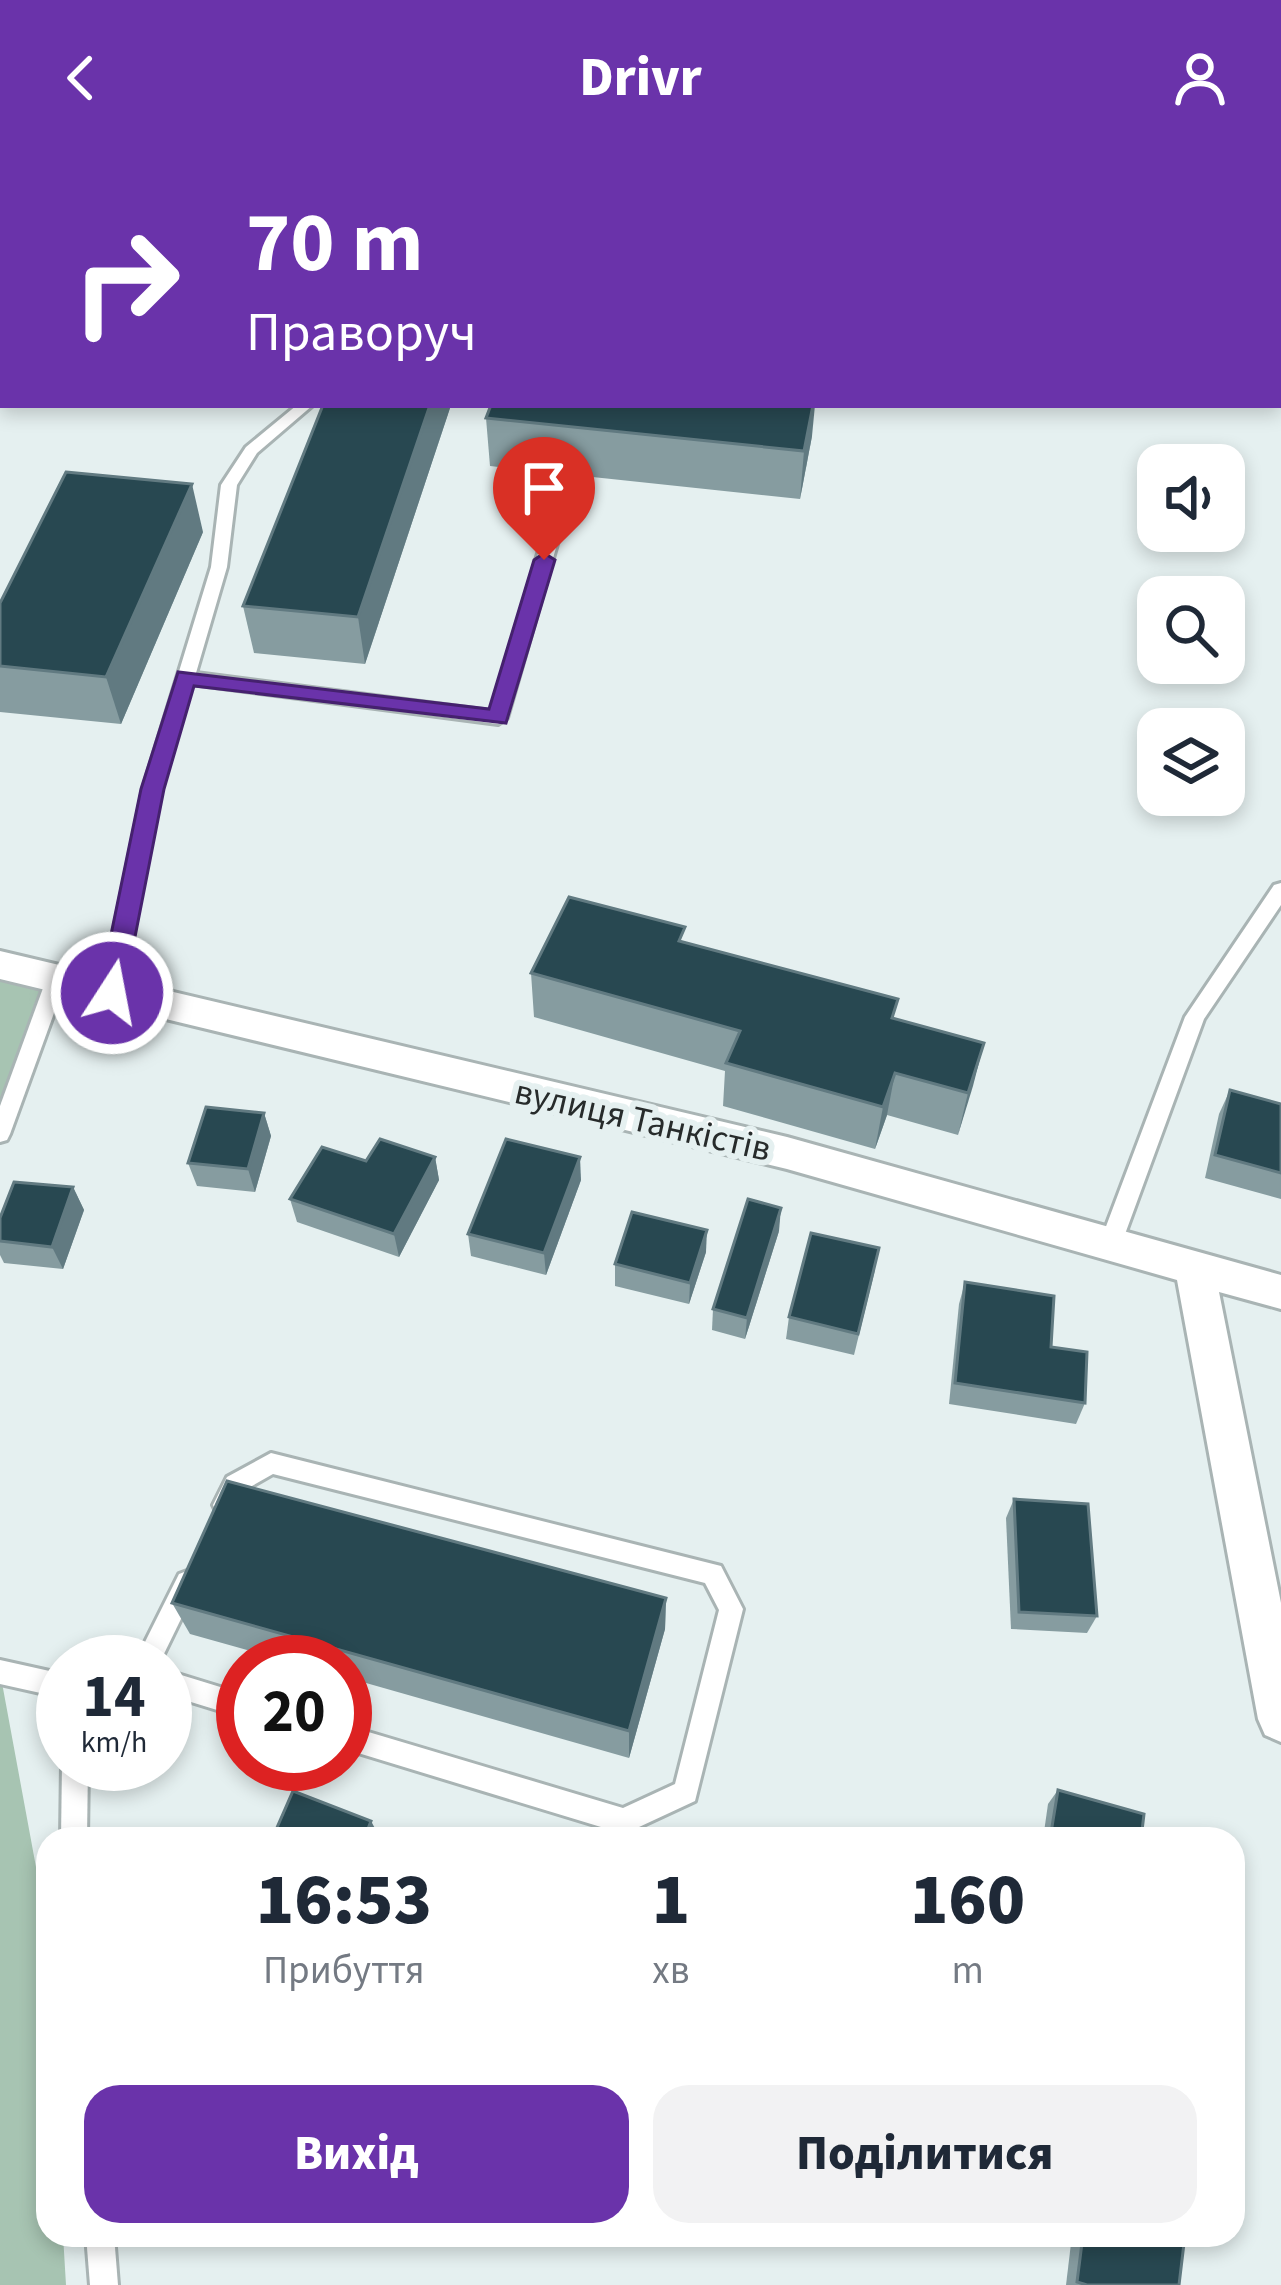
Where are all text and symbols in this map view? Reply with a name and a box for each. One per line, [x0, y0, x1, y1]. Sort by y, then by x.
text: Drivr [579, 40, 702, 117]
icon: back [48, 45, 114, 111]
icon: person [1167, 45, 1233, 111]
text: 70 m [246, 184, 424, 304]
icon: right [48, 204, 204, 360]
text: Праворуч [246, 295, 477, 372]
pin [493, 437, 595, 560]
map controls [1137, 444, 1245, 816]
button: sound [1137, 444, 1245, 552]
icon: arrive [511, 455, 577, 521]
button: search [1137, 576, 1245, 684]
button: layers [1137, 708, 1245, 816]
position arrow [49, 930, 175, 1056]
street label: вулиця Танкістів [510, 1066, 776, 1175]
speed limit sign: 20 [216, 1635, 372, 1791]
text: 14 [82, 1655, 146, 1740]
text: km/h [81, 1721, 147, 1764]
text: 16:53 [256, 1849, 432, 1952]
text: 1 [652, 1849, 690, 1952]
text: 160 [910, 1849, 1025, 1952]
text: Прибуття [263, 1943, 425, 1999]
text: хв [652, 1943, 689, 1999]
text: m [951, 1943, 984, 1999]
button: Вихід [84, 2085, 629, 2223]
button: Поділитися [653, 2085, 1197, 2223]

